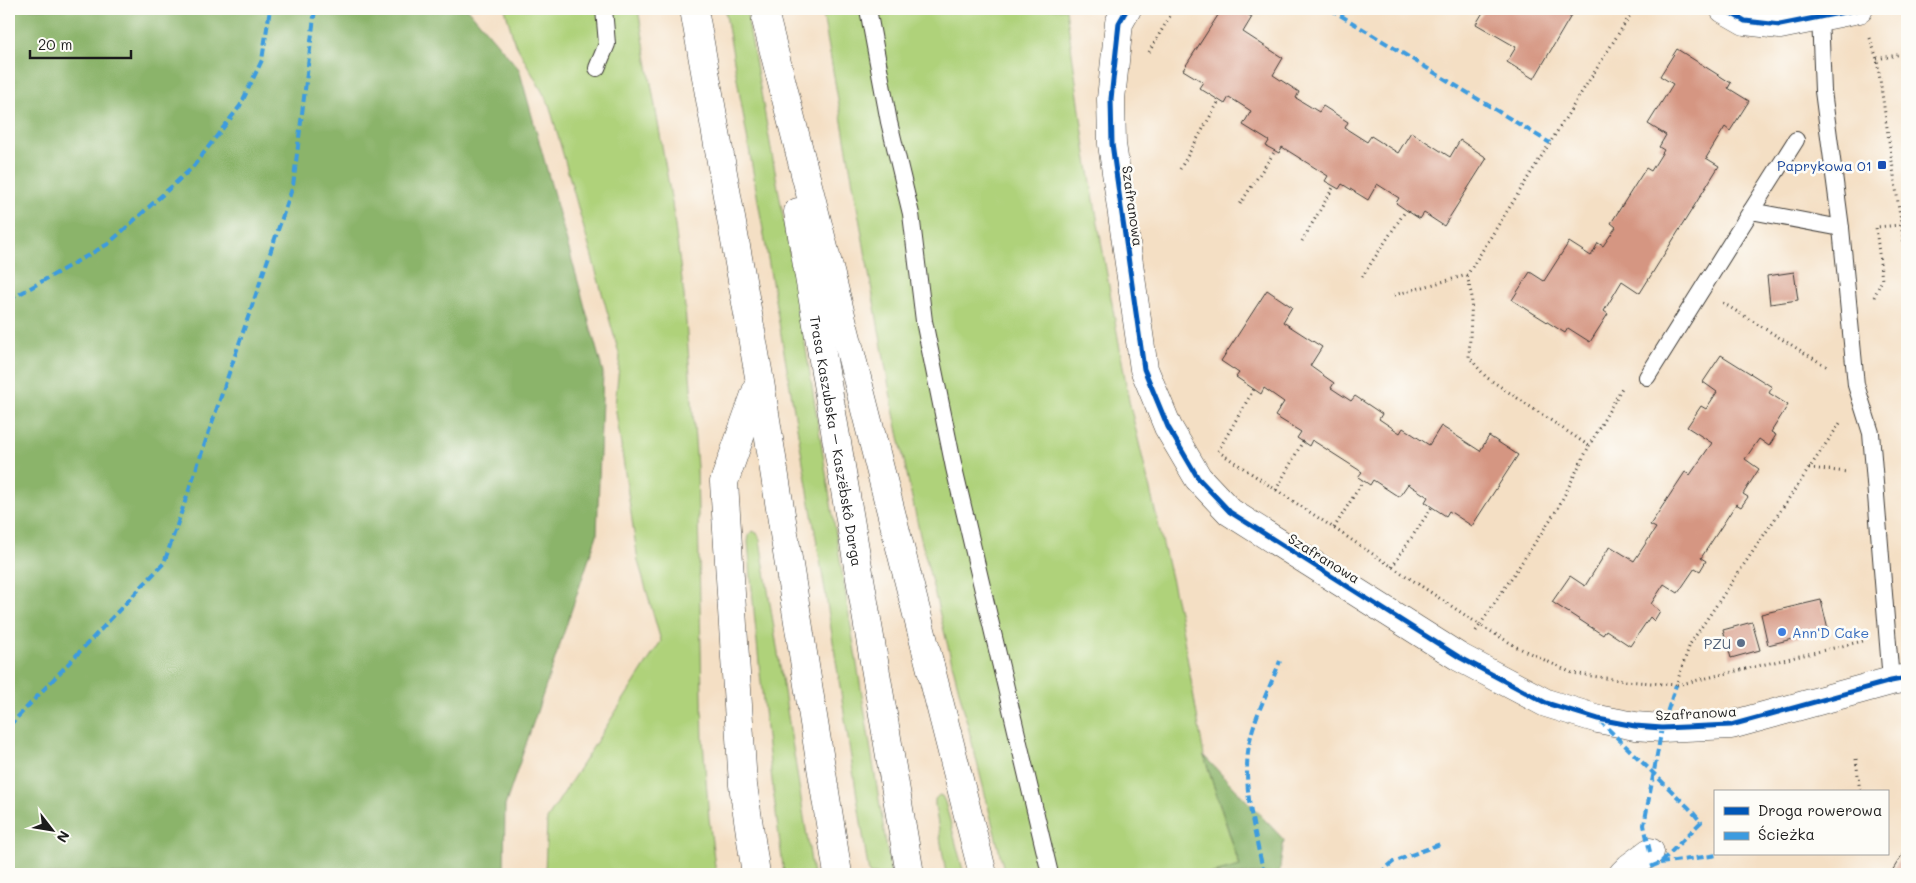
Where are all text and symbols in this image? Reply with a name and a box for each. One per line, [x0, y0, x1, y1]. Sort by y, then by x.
scale bar [30, 28, 131, 60]
text: 20 m [38, 34, 72, 54]
place label: Paprykowa 01 [1777, 156, 1872, 175]
marker: Paprykowa 01 [1876, 159, 1888, 171]
street label: Szafranowa [1118, 164, 1148, 248]
street label: Trasa Kaszubska – Kaszëbskô Darga [806, 314, 867, 568]
street label: Szafranowa [1285, 528, 1363, 588]
place label: Ann'D Cake [1792, 623, 1869, 642]
marker: Ann'D Cake [1776, 626, 1788, 638]
place label: PZU [1704, 634, 1731, 653]
marker: PZU [1735, 637, 1747, 649]
street label: Szafranowa [1655, 701, 1737, 725]
legend [1714, 790, 1888, 856]
text: Droga rowerowa [1758, 800, 1882, 820]
north arrow [28, 806, 78, 856]
text: Ścieżka [1758, 824, 1815, 844]
text: N [53, 827, 74, 846]

